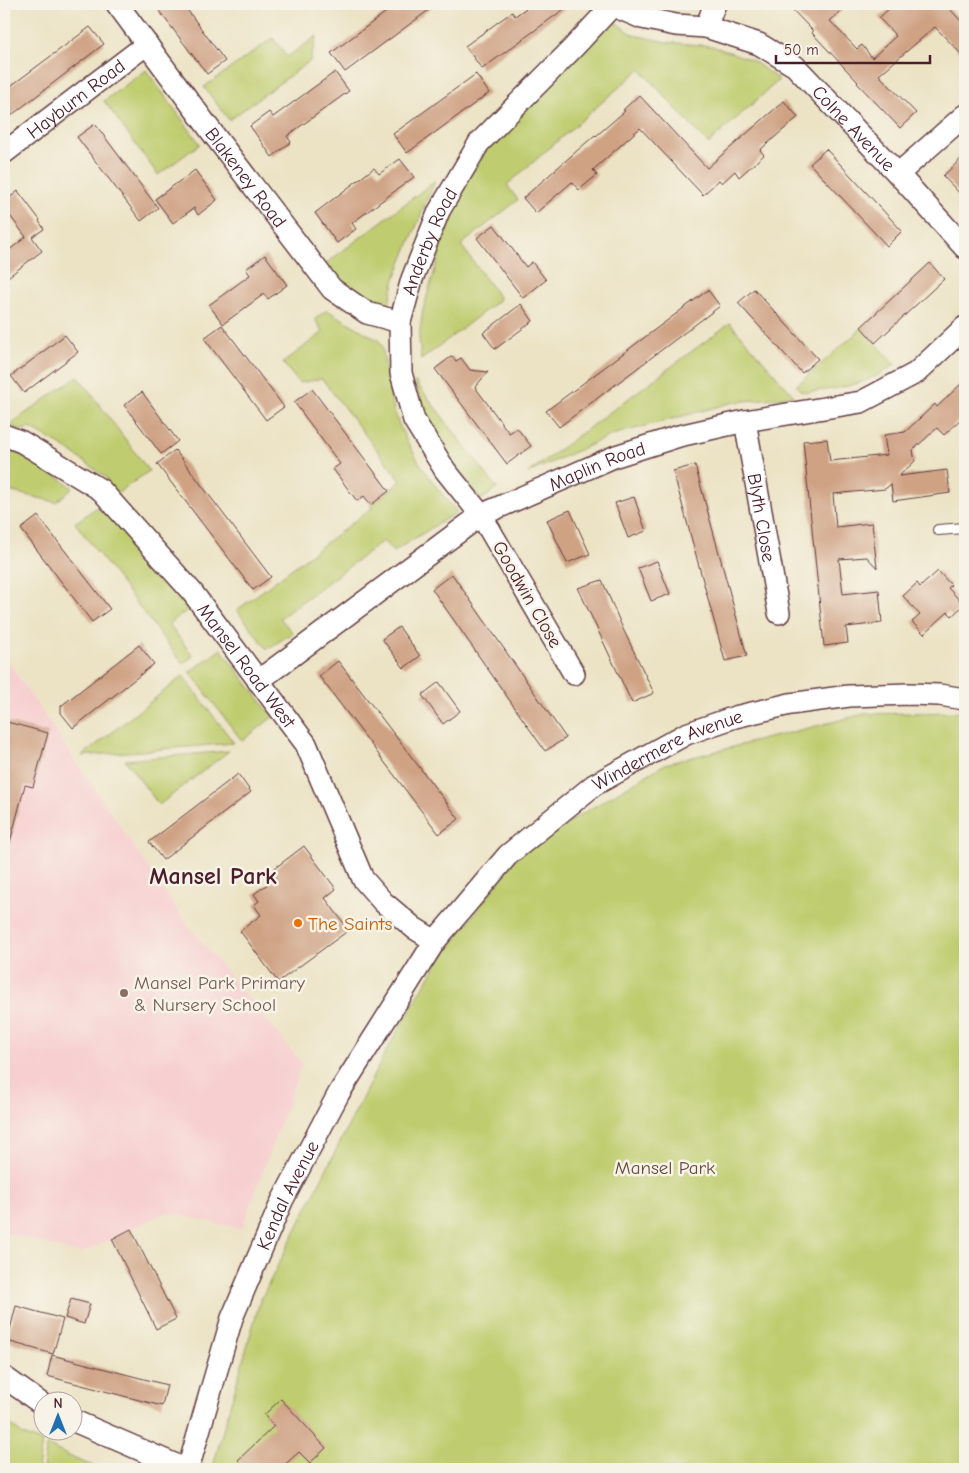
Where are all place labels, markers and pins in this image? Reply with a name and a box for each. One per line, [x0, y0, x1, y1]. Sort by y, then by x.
place label: The Saints [308, 913, 393, 935]
marker: The Saints [292, 917, 304, 929]
place label: Mansel Park Primary & Nursery School [134, 972, 305, 1016]
marker: Mansel Park Primary & Nursery School [118, 987, 130, 999]

